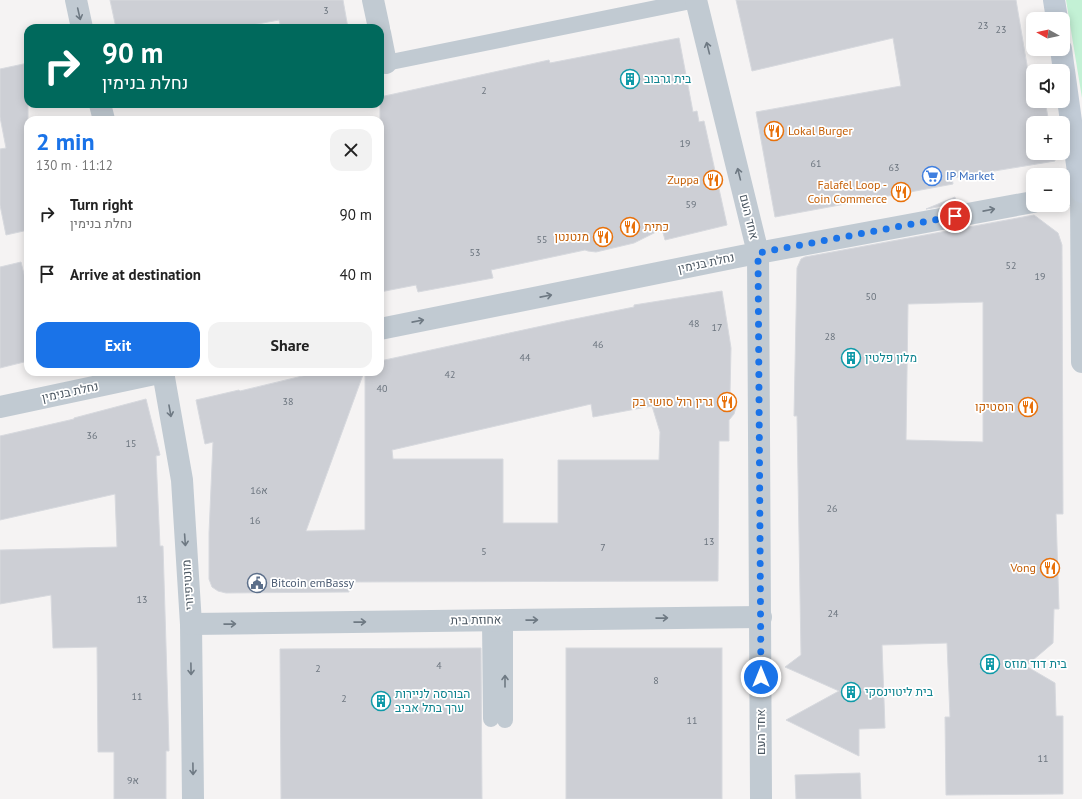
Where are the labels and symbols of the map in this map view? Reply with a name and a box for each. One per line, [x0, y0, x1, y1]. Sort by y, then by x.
house number: 3 [323, 4, 329, 17]
one-way arrow [76, 7, 83, 20]
north arrow [1026, 12, 1070, 56]
house number: 23 [978, 19, 988, 32]
house number: 23 [996, 23, 1006, 36]
one-way arrow [704, 42, 711, 55]
building icon: בית גרבוב [619, 68, 641, 90]
place label: בית גרבוב [644, 71, 692, 86]
house number: 2 [481, 84, 487, 97]
restaurant icon: Lokal Burger [763, 120, 785, 142]
place label: Lokal Burger [788, 123, 853, 138]
house number: 19 [680, 137, 690, 150]
house number: 61 [811, 157, 821, 170]
house number: 63 [889, 161, 899, 174]
supermarket icon: IP Market [921, 165, 943, 187]
one-way arrow [734, 168, 742, 181]
place label: IP Market [946, 168, 994, 183]
restaurant icon: Zuppa [702, 169, 724, 191]
place label: Zuppa [667, 172, 699, 187]
place label: Falafel Loop - Coin Commerce [807, 177, 887, 206]
restaurant icon: Falafel Loop - Coin Commerce [890, 181, 912, 203]
street label: אחד העם [737, 193, 762, 241]
house number: 59 [686, 198, 696, 211]
pin [938, 199, 972, 233]
one-way arrow [982, 206, 995, 214]
restaurant icon: כתית [619, 216, 641, 238]
place label: כתית [644, 219, 669, 234]
restaurant icon: מנטנטן [592, 226, 614, 248]
place label: מנטנטן [554, 229, 589, 244]
house number: 55 [537, 233, 547, 246]
house number: 53 [470, 246, 480, 259]
street label: נחלת בנימין [676, 249, 736, 276]
house number: 52 [1006, 259, 1016, 272]
house number: 19 [1035, 270, 1045, 283]
house number: 50 [866, 290, 877, 303]
one-way arrow [539, 291, 552, 299]
one-way arrow [411, 317, 424, 325]
house number: 48 [689, 317, 699, 330]
house number: 17 [712, 321, 722, 334]
house number: 28 [825, 330, 835, 343]
house number: 46 [593, 338, 603, 351]
building icon: מלון פלטין [840, 347, 862, 369]
place label: מלון פלטין [865, 350, 917, 365]
house number: 44 [520, 351, 531, 364]
house number: 42 [445, 368, 455, 381]
street label: נחלת בנימין [40, 378, 100, 405]
house number: 40 [377, 382, 388, 395]
restaurant icon: גרין רול סושי בק [716, 391, 738, 413]
place label: גרין רול סושי בק [632, 394, 713, 409]
house number: 38 [283, 395, 293, 408]
restaurant icon: רוסטיקו [1017, 396, 1039, 418]
place label: רוסטיקו [975, 399, 1014, 414]
one-way arrow [166, 404, 174, 417]
house number: 36 [87, 429, 97, 442]
house number: 15 [126, 437, 136, 450]
house number: 16א [250, 484, 268, 497]
house number: 26 [827, 502, 837, 515]
house number: 16 [250, 514, 260, 527]
one-way arrow [182, 533, 189, 546]
house number: 13 [704, 535, 714, 548]
house number: 7 [600, 541, 606, 554]
house number: 5 [481, 545, 487, 558]
restaurant icon: Vong [1039, 557, 1061, 579]
street label: מונטיפיורי [178, 559, 197, 611]
place label: Vong [1009, 560, 1036, 575]
public building icon: Bitcoin emBassy [246, 572, 268, 594]
place label: Bitcoin emBassy [271, 575, 355, 590]
house number: 13 [137, 593, 147, 606]
house number: 24 [828, 607, 839, 620]
street label: אחוזת בית [450, 612, 502, 627]
one-way arrow [655, 614, 668, 622]
one-way arrow [525, 616, 538, 623]
one-way arrow [353, 618, 366, 626]
one-way arrow [223, 620, 236, 628]
building icon: בית דוד מוזס [979, 653, 1001, 675]
position arrow [740, 656, 782, 698]
place label: בית דוד מוזס [1004, 656, 1068, 671]
house number: 4 [436, 659, 442, 672]
one-way arrow [187, 662, 195, 675]
house number: 2 [315, 662, 321, 675]
house number: 8 [653, 674, 659, 687]
one-way arrow [501, 675, 509, 688]
building icon: בית ליטוינסקי [840, 681, 862, 703]
place label: בית ליטוינסקי [865, 684, 934, 699]
place label: הבורסה לניירות ערך בתל אביב [395, 686, 470, 715]
house number: 11 [132, 690, 142, 703]
building icon: הבורסה לניירות ערך בתל אביב [370, 690, 392, 712]
house number: 2 [341, 692, 347, 705]
street label: אחד העם [753, 709, 768, 755]
house number: 11 [687, 714, 697, 727]
house number: 11 [1038, 752, 1048, 765]
one-way arrow [189, 762, 197, 775]
house number: 9א [127, 774, 139, 787]

